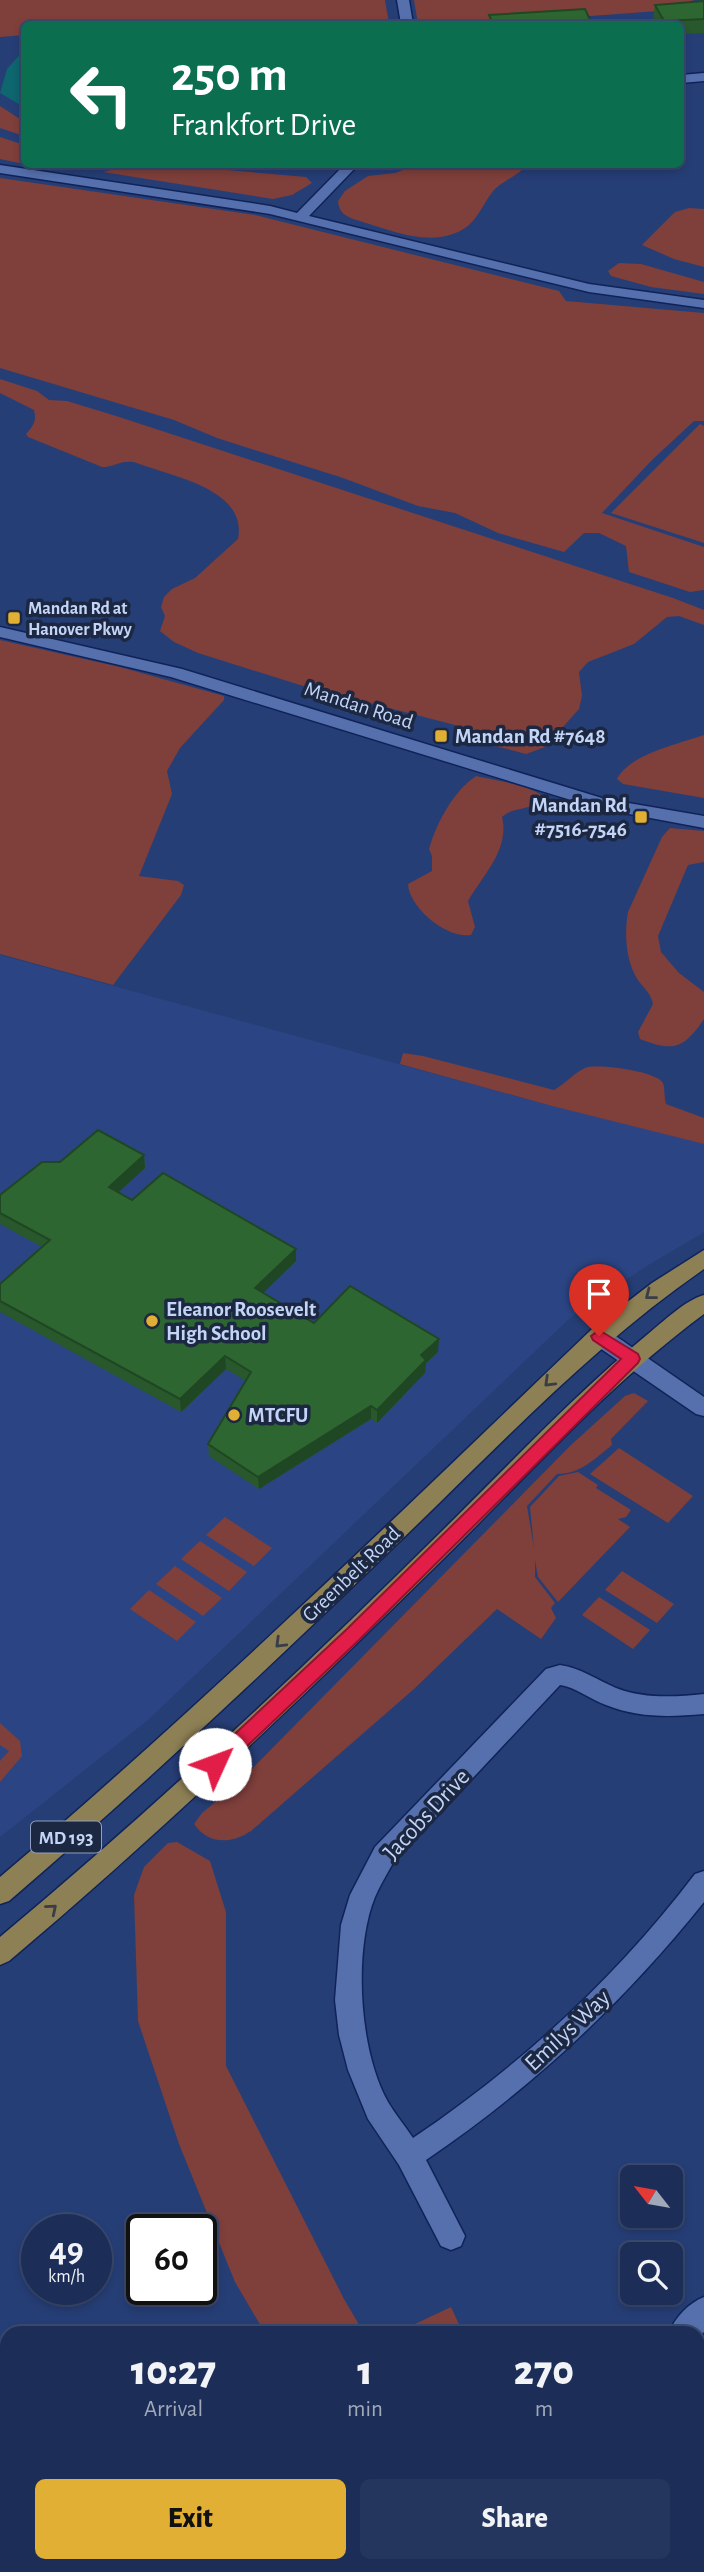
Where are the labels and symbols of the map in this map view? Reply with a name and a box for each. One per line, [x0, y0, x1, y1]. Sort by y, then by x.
place label: Mandan Rd at Hanover Pkwy [28, 600, 133, 639]
marker: Mandan Rd at Hanover Pkwy [6, 610, 22, 626]
street label: Mandan Road [302, 678, 416, 733]
place label: Mandan Rd #7648 [455, 726, 606, 747]
marker: Mandan Rd #7648 [433, 728, 449, 744]
place label: Mandan Rd #7516-7546 [531, 795, 627, 840]
marker: Mandan Rd #7516-7546 [633, 809, 649, 825]
pin [569, 1264, 629, 1336]
one-way arrow [645, 1287, 658, 1300]
place label: Eleanor Roosevelt High School [166, 1299, 316, 1344]
marker: Eleanor Roosevelt High School [144, 1313, 160, 1329]
one-way arrow [544, 1374, 557, 1387]
place label: MTCFU [248, 1405, 308, 1426]
marker: MTCFU [226, 1407, 242, 1423]
street label: Greenbelt Road [298, 1523, 404, 1626]
one-way arrow [275, 1635, 288, 1647]
position arrow [178, 1727, 252, 1801]
street label: Jacobs Drive [379, 1765, 474, 1865]
road number: MD 193 [31, 1822, 101, 1853]
one-way arrow [44, 1905, 57, 1917]
street label: Emilys Way [521, 1986, 615, 2076]
north arrow [620, 2165, 682, 2228]
speed limit sign: 60 [126, 2214, 217, 2305]

